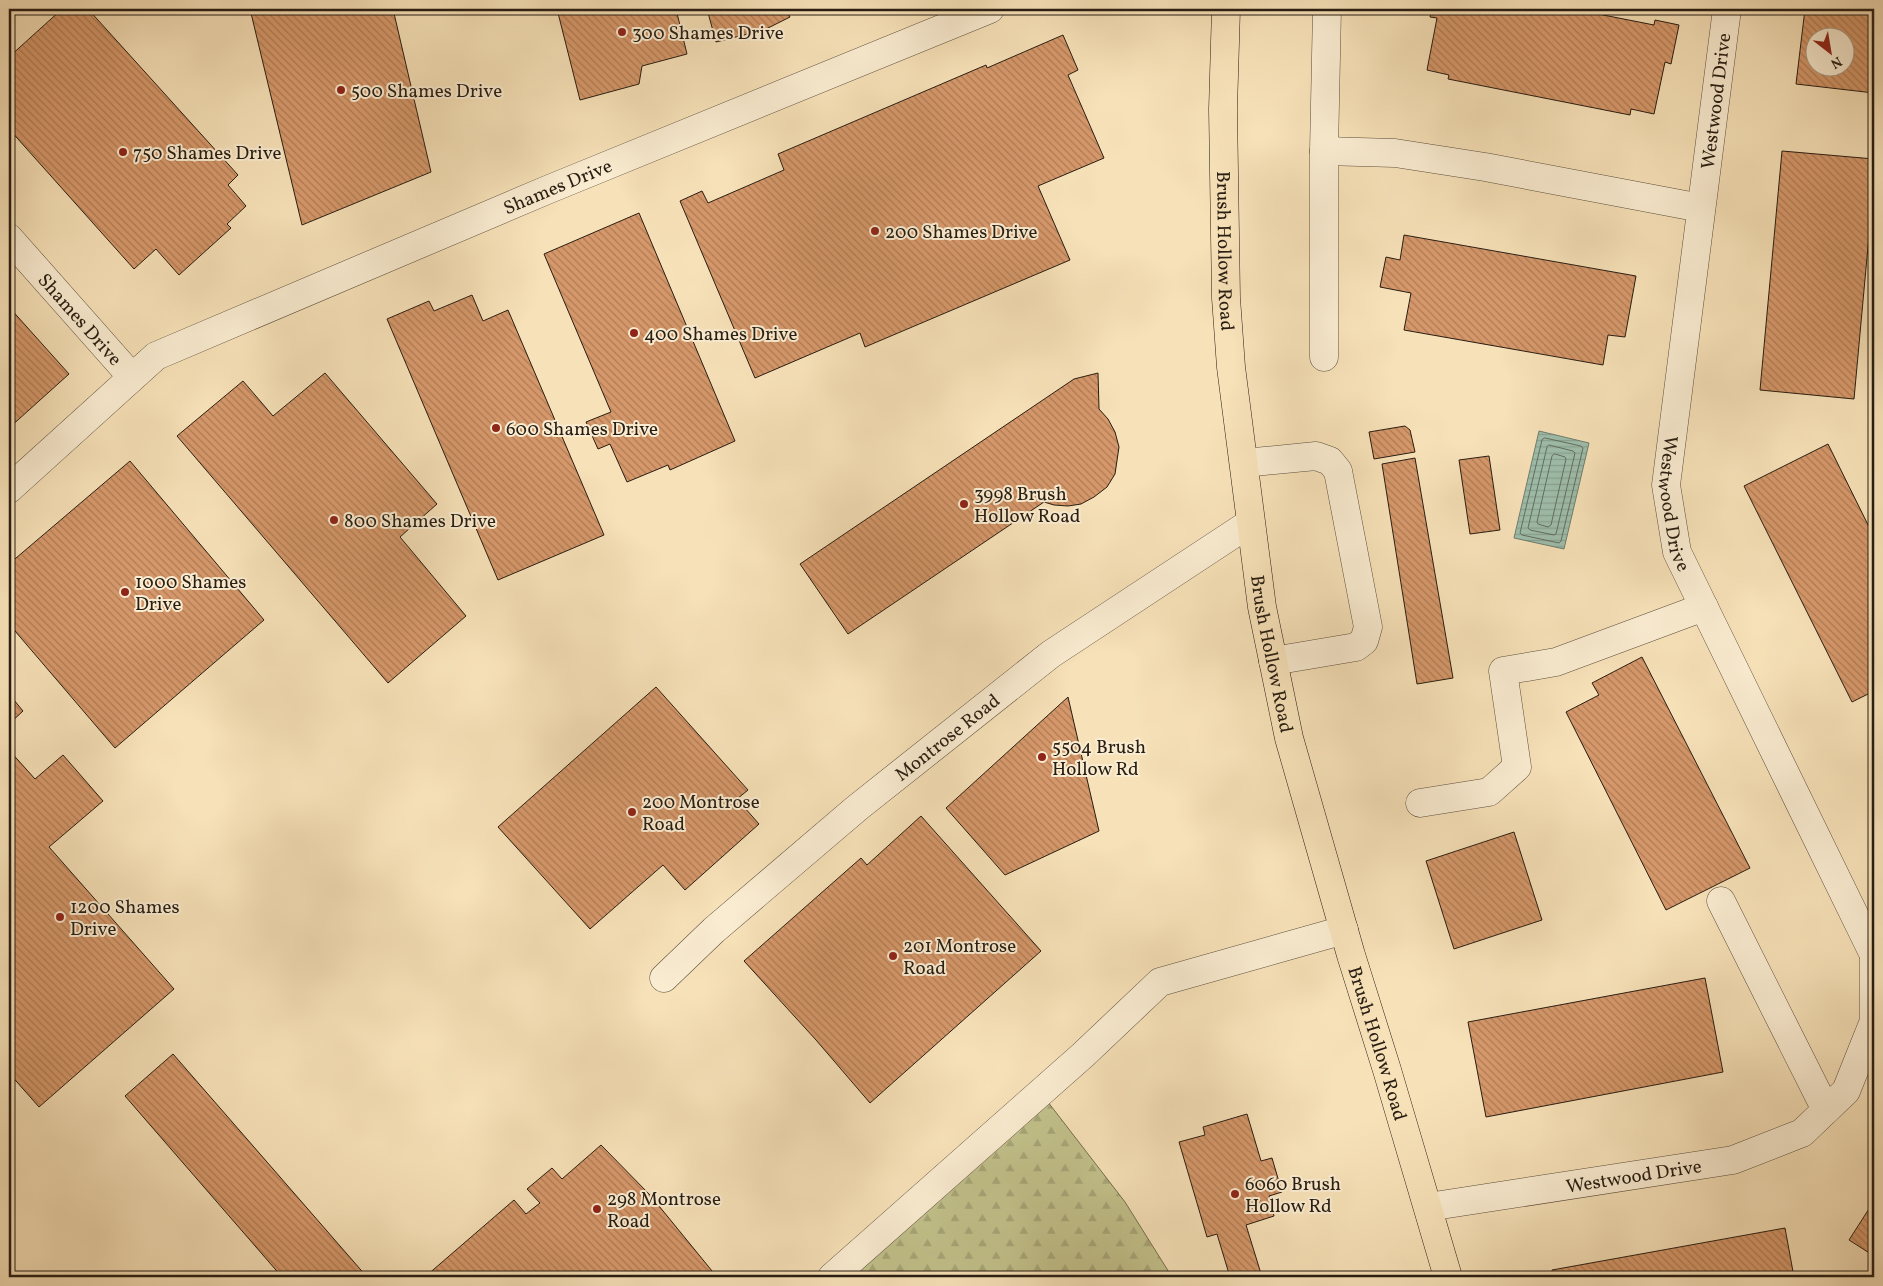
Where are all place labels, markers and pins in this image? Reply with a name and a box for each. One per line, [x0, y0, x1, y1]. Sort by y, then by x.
place label: 300 Shames Drive [632, 21, 784, 47]
marker: 300 Shames Drive [616, 26, 628, 38]
place label: 500 Shames Drive [351, 79, 502, 105]
marker: 500 Shames Drive [335, 84, 347, 96]
place label: 750 Shames Drive [133, 141, 282, 167]
marker: 750 Shames Drive [117, 146, 129, 158]
place label: 200 Shames Drive [885, 220, 1037, 246]
marker: 200 Shames Drive [869, 225, 881, 237]
place label: 400 Shames Drive [644, 322, 797, 348]
marker: 400 Shames Drive [628, 327, 640, 339]
place label: 600 Shames Drive [506, 417, 658, 443]
marker: 600 Shames Drive [490, 422, 502, 434]
place label: 3998 Brush Hollow Road [974, 482, 1080, 530]
marker: 3998 Brush Hollow Road [958, 498, 970, 510]
place label: 800 Shames Drive [344, 509, 496, 535]
marker: 800 Shames Drive [328, 514, 340, 526]
place label: 1000 Shames Drive [135, 570, 246, 618]
marker: 1000 Shames Drive [119, 586, 131, 598]
place label: 5504 Brush Hollow Rd [1052, 735, 1146, 783]
marker: 5504 Brush Hollow Rd [1036, 751, 1048, 763]
place label: 200 Montrose Road [642, 790, 760, 838]
marker: 200 Montrose Road [626, 806, 638, 818]
place label: 1200 Shames Drive [70, 895, 180, 943]
marker: 1200 Shames Drive [54, 911, 66, 923]
place label: 201 Montrose Road [903, 934, 1016, 982]
marker: 201 Montrose Road [887, 950, 899, 962]
place label: 6060 Brush Hollow Rd [1245, 1172, 1341, 1220]
place label: 298 Montrose Road [607, 1187, 721, 1235]
marker: 6060 Brush Hollow Rd [1229, 1188, 1241, 1200]
marker: 298 Montrose Road [591, 1203, 603, 1215]

